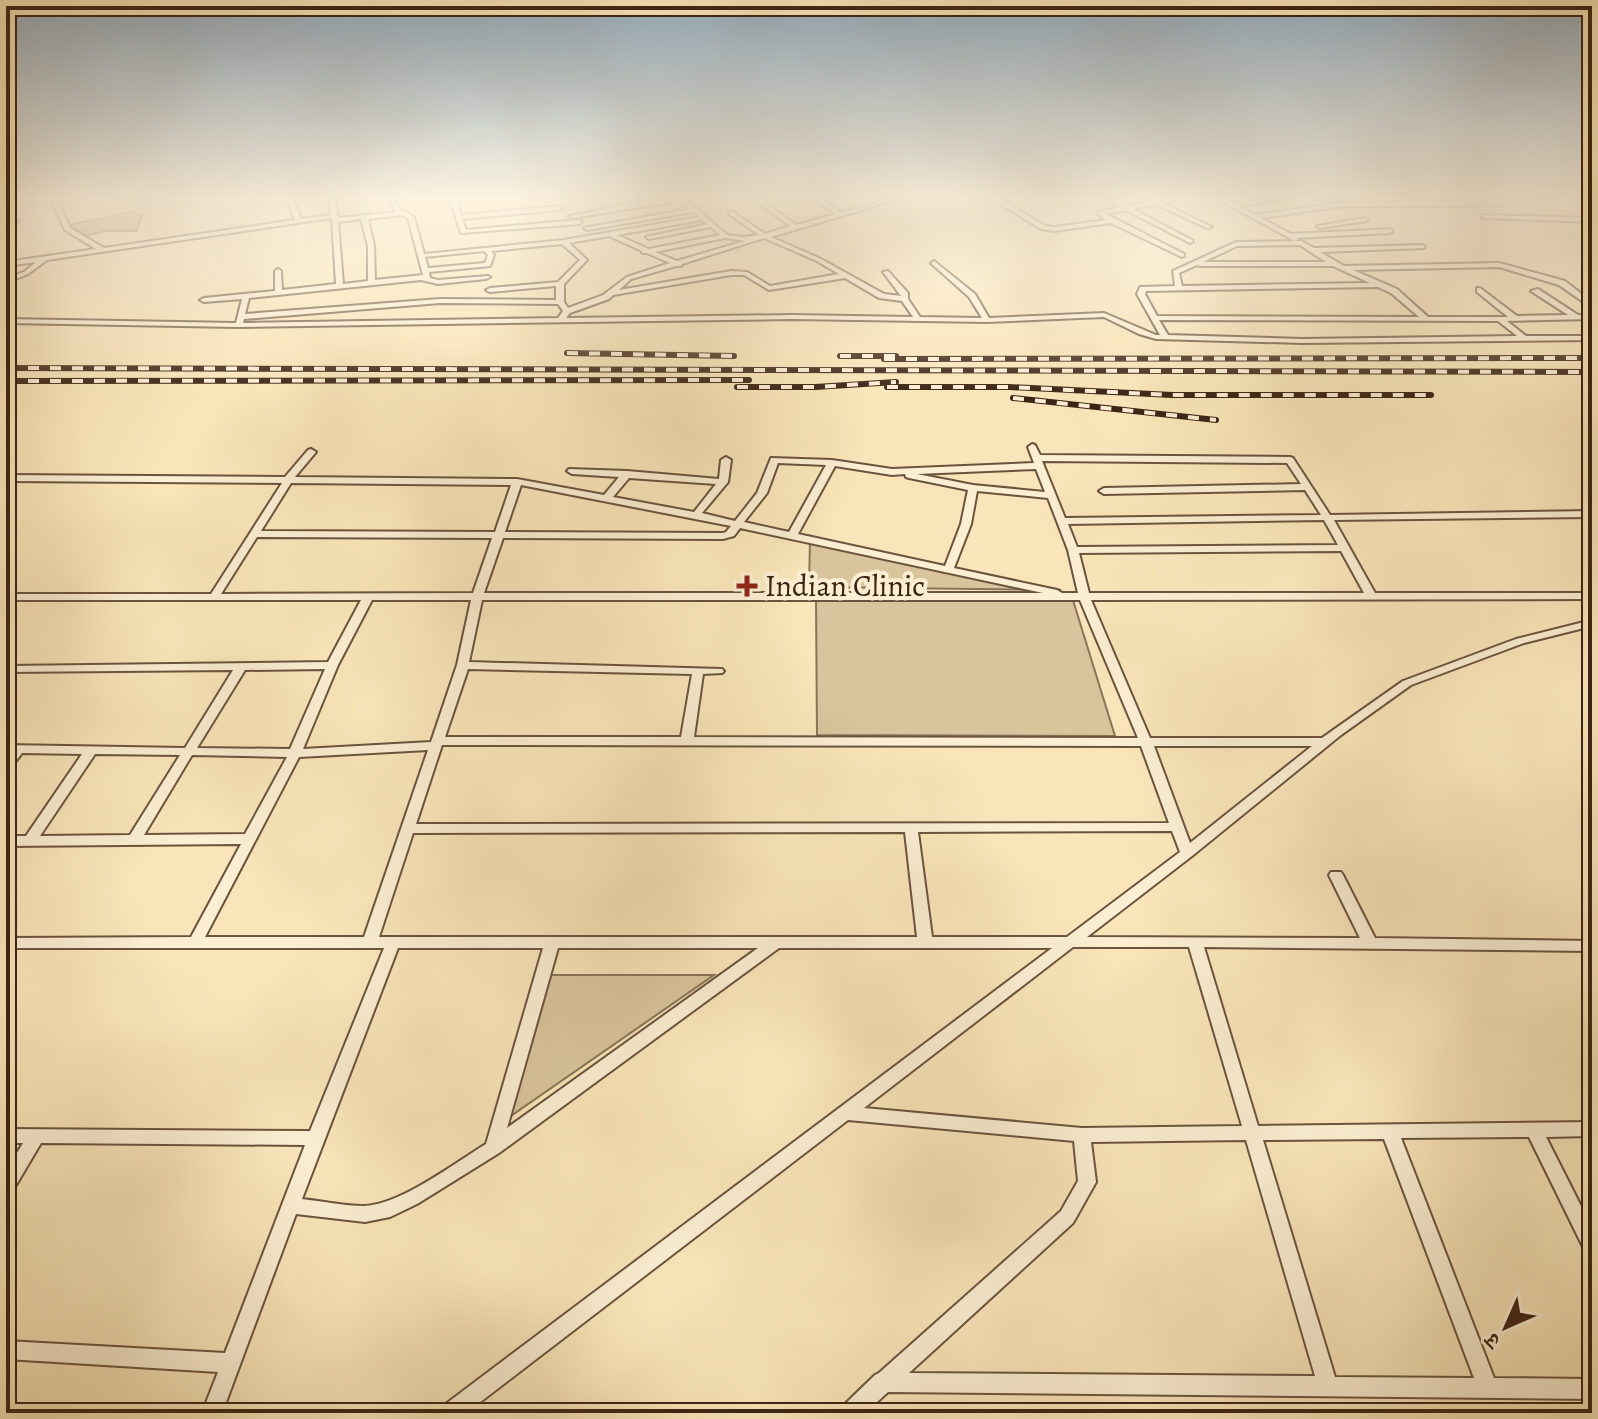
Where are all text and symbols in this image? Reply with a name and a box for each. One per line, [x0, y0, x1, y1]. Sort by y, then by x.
place label: Indian Clinic [765, 566, 925, 606]
marker: Indian Clinic [736, 575, 758, 597]
north arrow [1466, 1287, 1546, 1367]
text: उ [1477, 1325, 1509, 1356]

